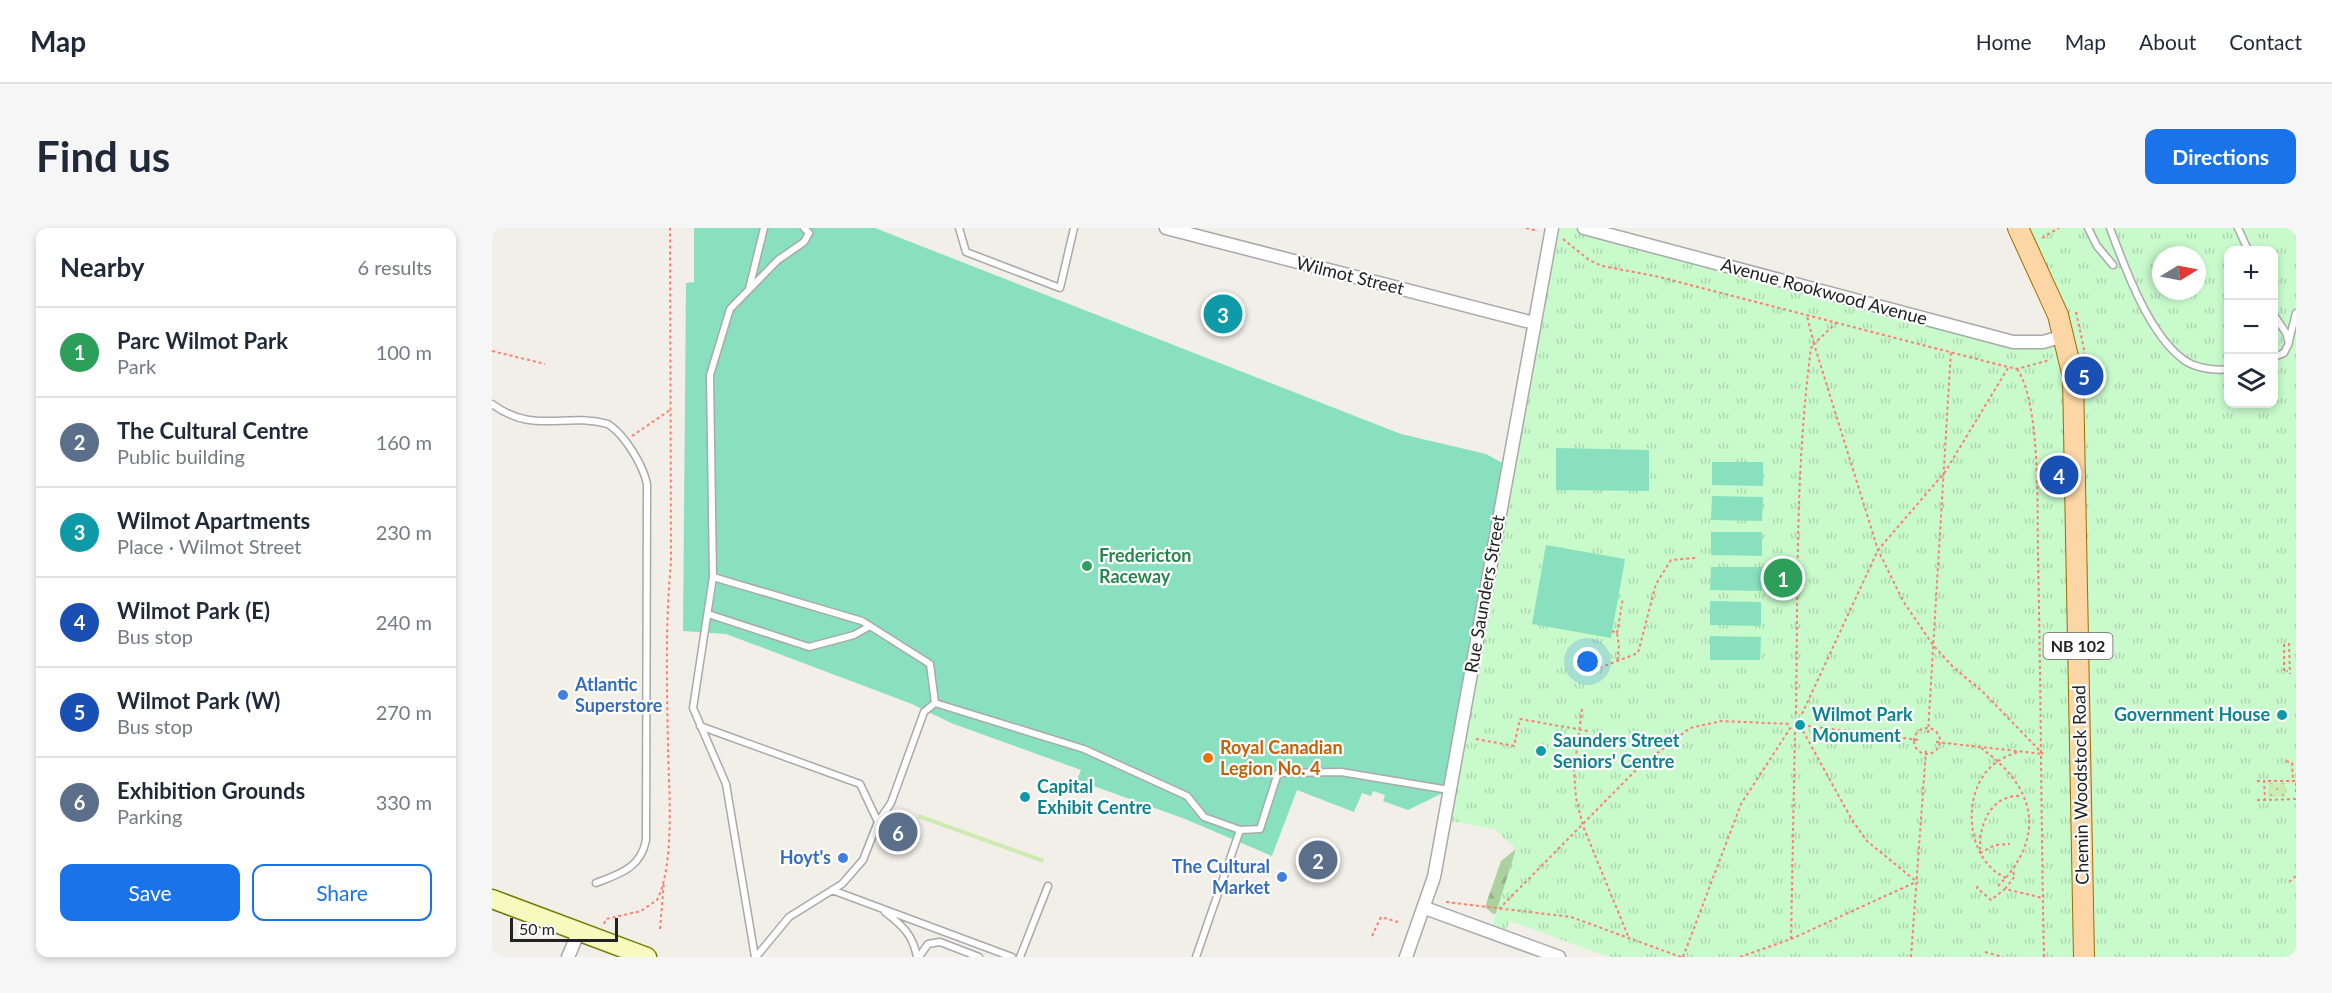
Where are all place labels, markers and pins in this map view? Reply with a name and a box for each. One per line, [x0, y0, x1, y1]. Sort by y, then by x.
pin: 3 [1204, 292, 1242, 337]
pin: 5 [2064, 354, 2104, 398]
pin: 4 [2040, 452, 2078, 498]
place label: Fredericton Raceway [1099, 544, 1191, 587]
pin: 1 [1764, 556, 1802, 600]
marker: Fredericton Raceway [1080, 559, 1094, 573]
place label: Atlantic Superstore [574, 673, 663, 716]
marker: Atlantic Superstore [556, 688, 570, 702]
place label: Wilmot Park Monument [1812, 703, 1913, 746]
place label: Government House [2114, 703, 2270, 725]
marker: Government House [2275, 708, 2289, 722]
marker: Wilmot Park Monument [1793, 718, 1807, 732]
place label: Saunders Street Seniors' Centre [1553, 729, 1680, 772]
place label: Royal Canadian Legion No. 4 [1220, 736, 1343, 779]
marker: Saunders Street Seniors' Centre [1534, 744, 1548, 758]
marker: Royal Canadian Legion No. 4 [1201, 751, 1215, 765]
place label: Capital Exhibit Centre [1037, 775, 1152, 818]
marker: Capital Exhibit Centre [1018, 790, 1032, 804]
pin: 6 [878, 810, 918, 854]
pin: 2 [1298, 838, 1338, 882]
place label: Hoyt's [780, 846, 831, 868]
marker: Hoyt's [836, 851, 850, 865]
place label: The Cultural Market [1172, 855, 1270, 898]
marker: The Cultural Market [1275, 870, 1289, 884]

